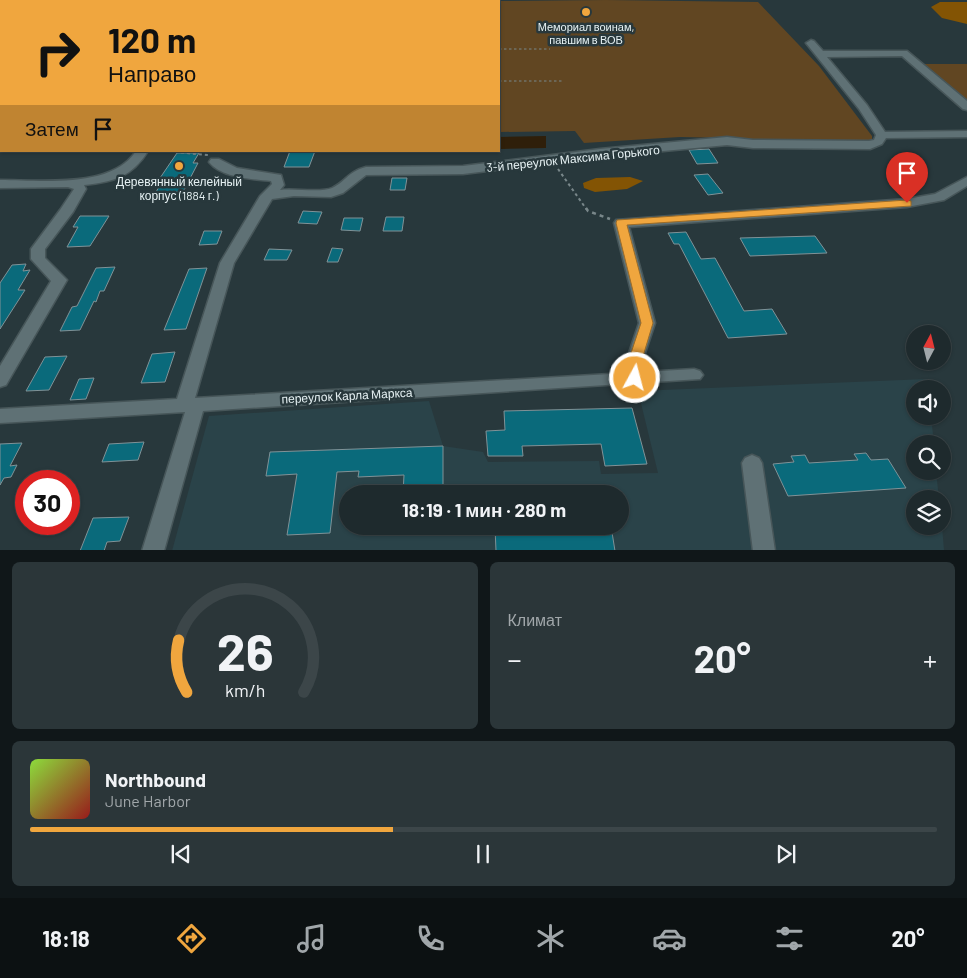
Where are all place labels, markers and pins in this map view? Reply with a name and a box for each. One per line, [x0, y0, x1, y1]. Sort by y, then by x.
marker: Мемориал воинам, павшим в ВОВ [580, 6, 592, 18]
place label: Мемориал воинам, павшим в ВОВ [538, 20, 634, 46]
pin [886, 152, 928, 203]
marker: Деревянный келейный корпус (1884 г.) [173, 160, 185, 172]
place label: Деревянный келейный корпус (1884 г.) [116, 174, 242, 203]

